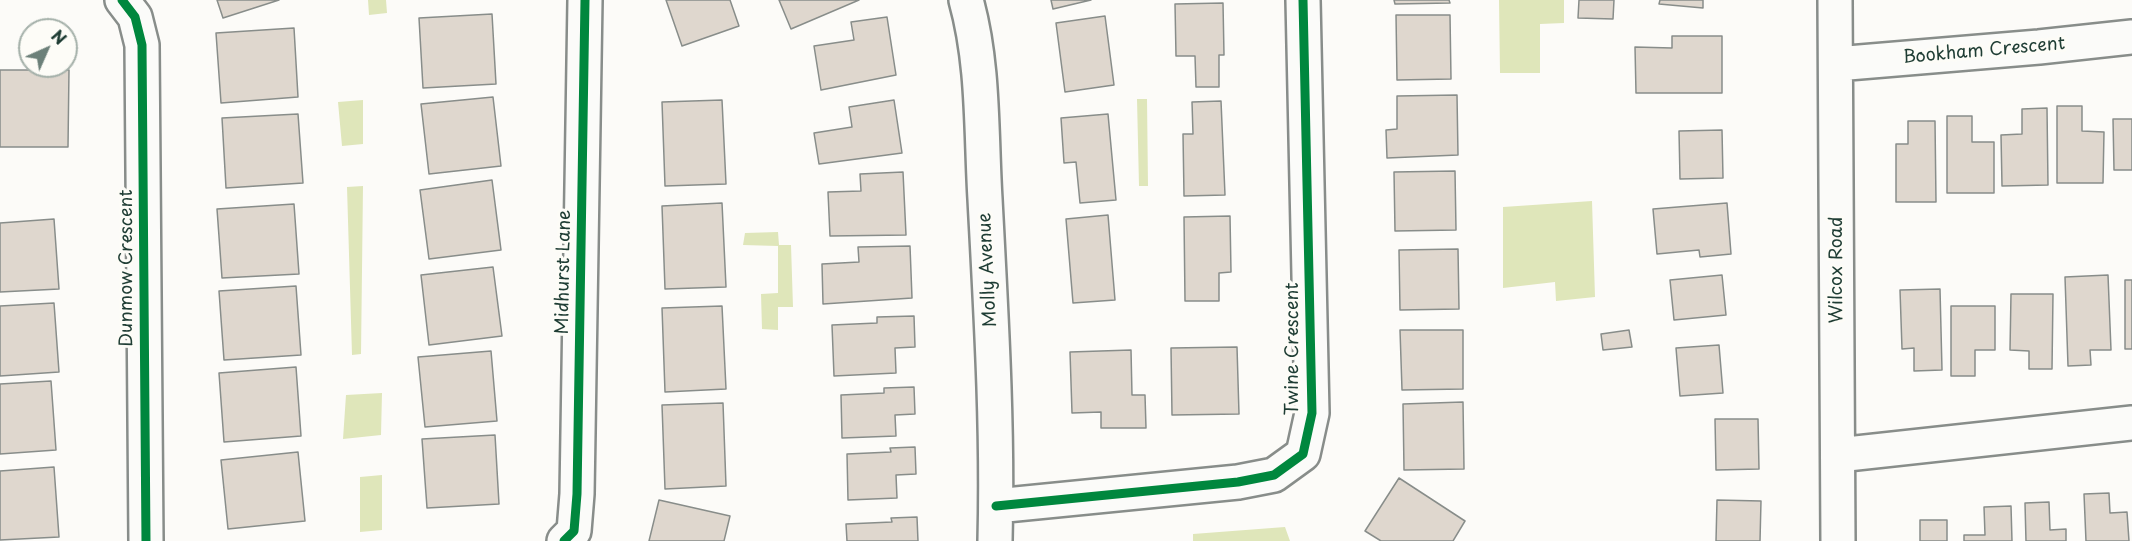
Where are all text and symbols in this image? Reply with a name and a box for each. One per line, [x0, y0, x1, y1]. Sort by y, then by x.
north arrow [18, 18, 78, 78]
text: N [46, 24, 72, 50]
street label: Bookham Crescent [1902, 33, 2066, 69]
street label: Dunmow Crescent [116, 189, 138, 347]
street label: Midhurst Lane [552, 210, 576, 334]
street label: Molly Avenue [974, 212, 1002, 328]
street label: Wilcox Road [1826, 217, 1848, 323]
street label: Twine Crescent [1282, 282, 1304, 416]

